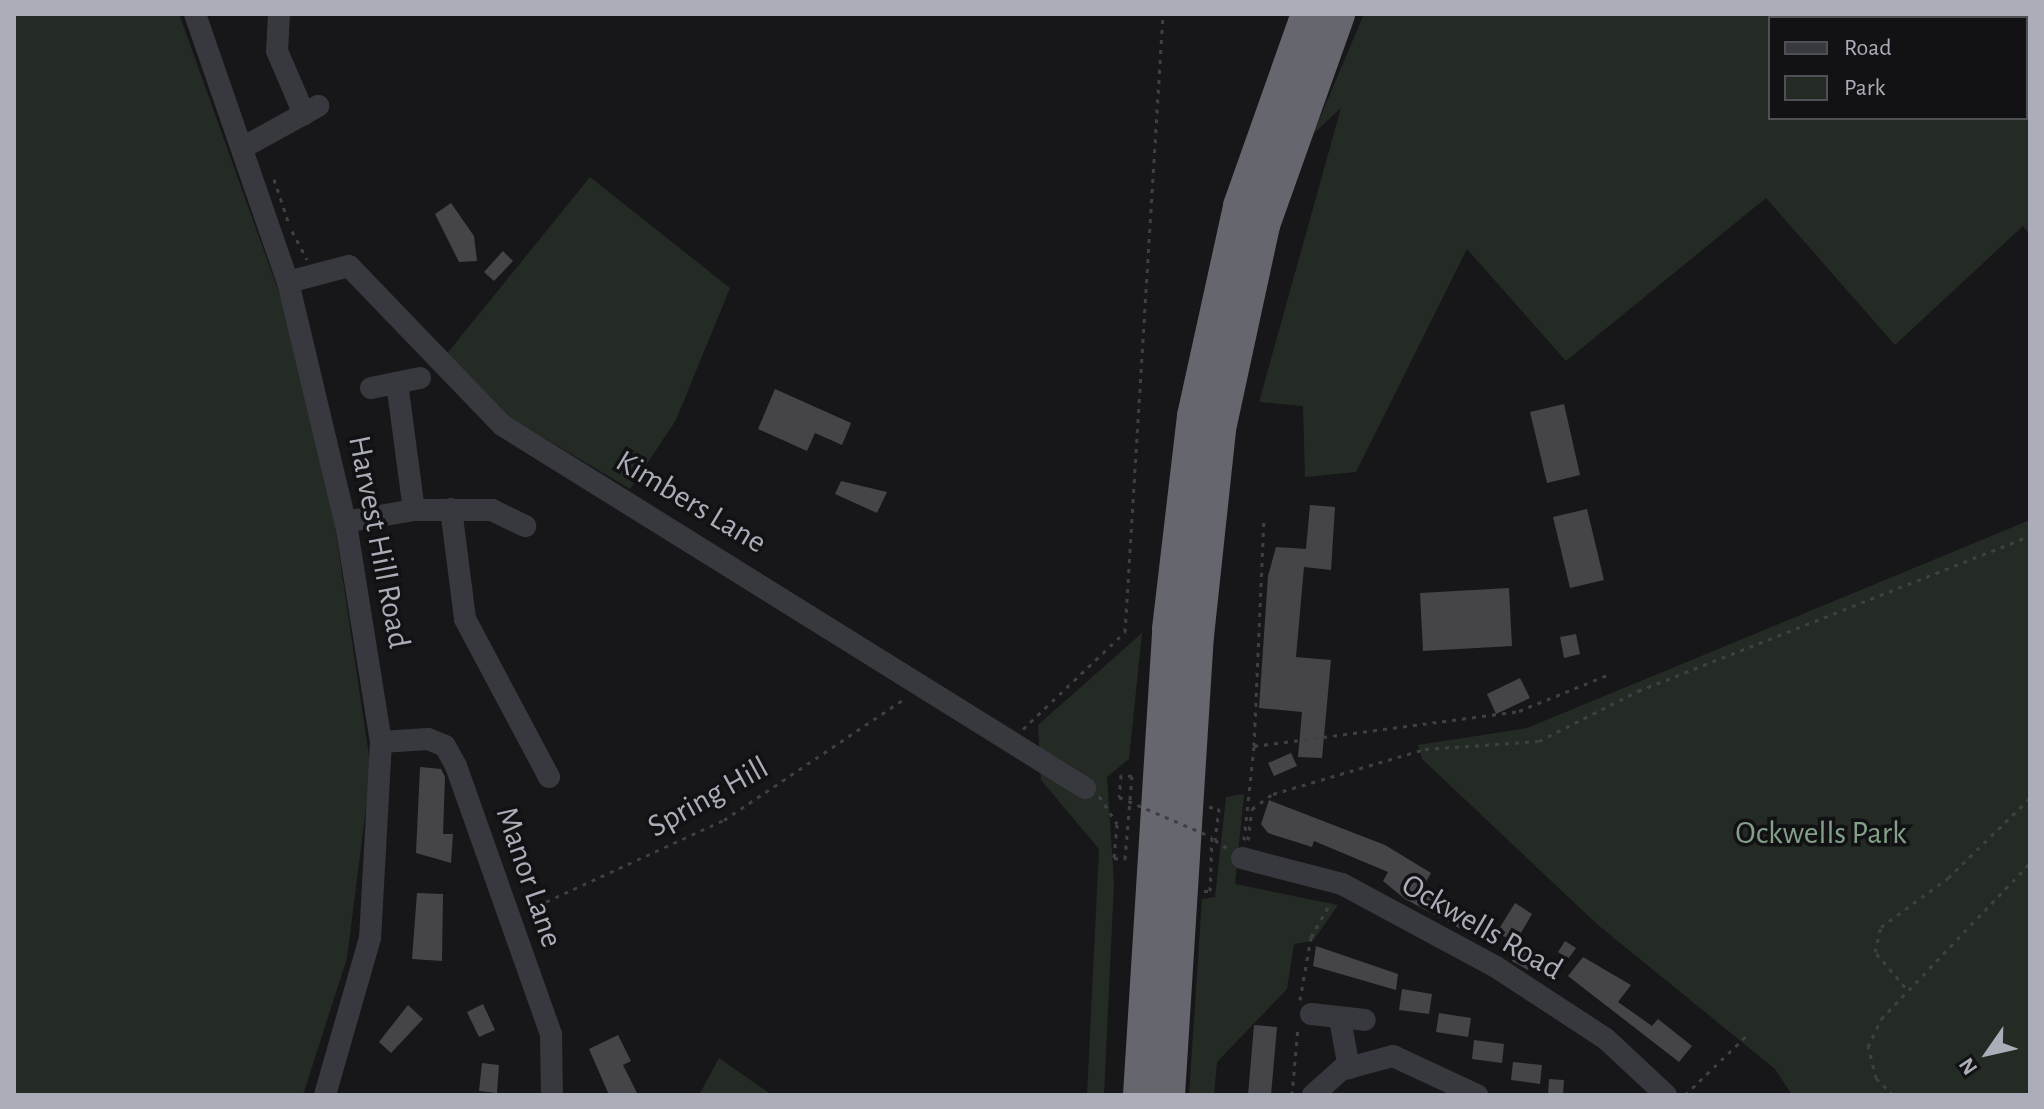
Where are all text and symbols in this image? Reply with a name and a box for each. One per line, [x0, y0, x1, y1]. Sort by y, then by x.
legend [1768, 16, 2028, 120]
text: Road [1844, 36, 1892, 60]
text: Park [1844, 76, 1885, 100]
street label: Harvest Hill Road [340, 432, 418, 652]
street label: Kimbers Lane [609, 442, 773, 562]
street label: Spring Hill [641, 748, 775, 846]
street label: Manor Lane [487, 802, 571, 952]
park label: Ockwells Park [1735, 814, 1907, 852]
street label: Ockwells Road [1395, 865, 1569, 989]
north arrow [1948, 1013, 2028, 1093]
text: N [1955, 1054, 1982, 1079]

